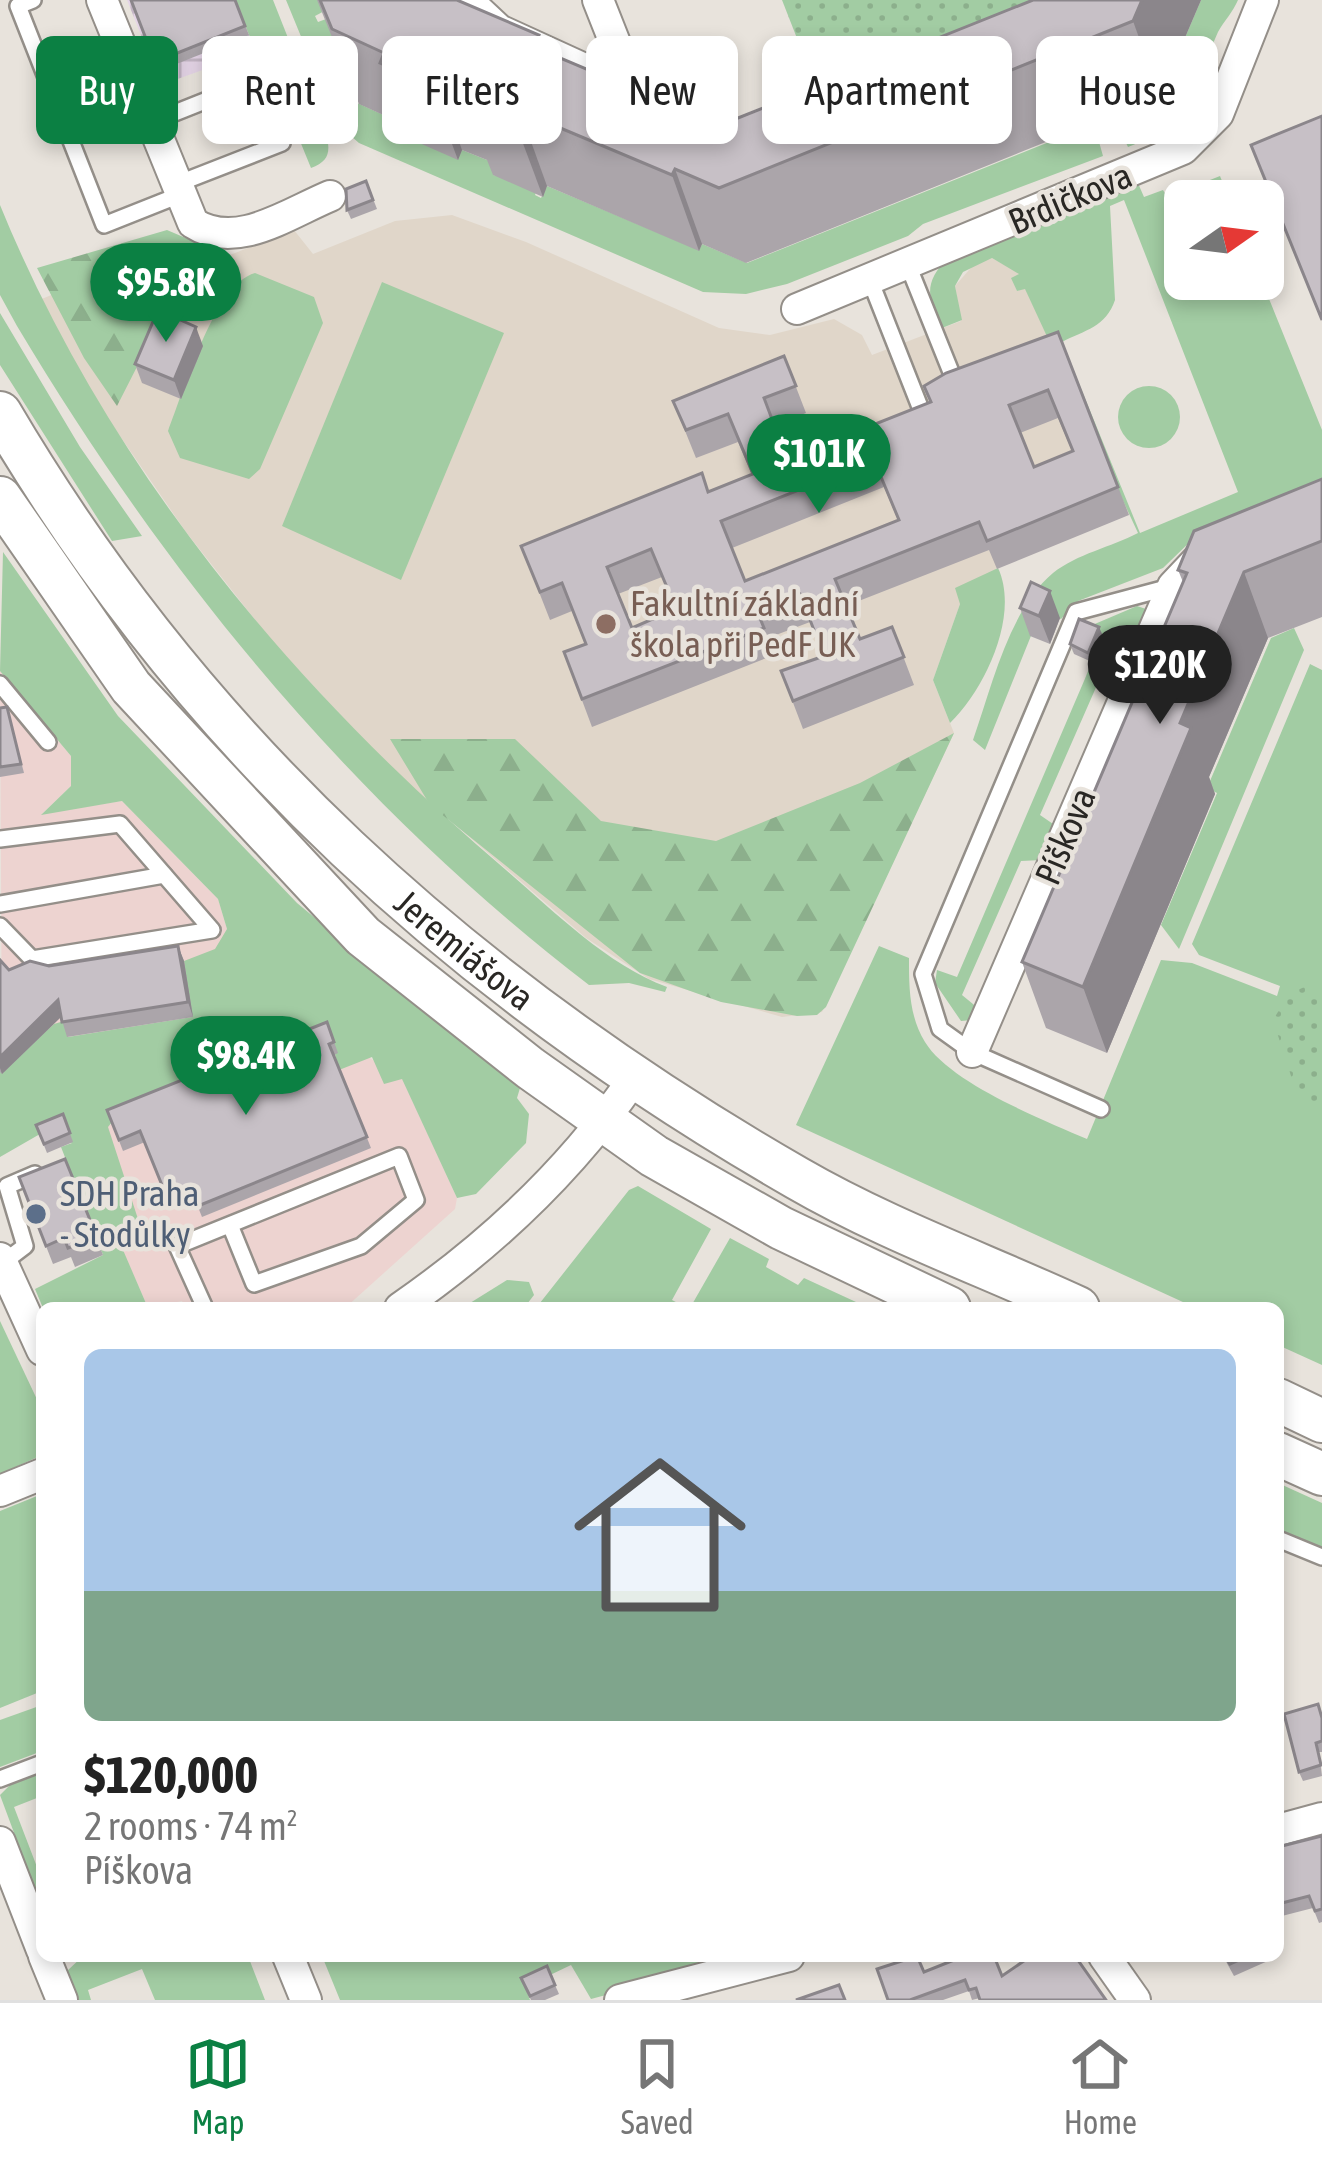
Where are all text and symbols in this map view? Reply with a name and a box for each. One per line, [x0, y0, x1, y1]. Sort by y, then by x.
chip: Buy [36, 36, 178, 144]
chip: Rent [202, 36, 358, 144]
chip: Filters [382, 36, 562, 144]
chip: New [586, 36, 738, 144]
chip: Apartment [762, 36, 1012, 144]
chip: House [1036, 36, 1218, 144]
street label: Brdičkova [1002, 153, 1138, 243]
north arrow [1164, 180, 1284, 300]
map controls [1164, 180, 1284, 300]
pin: $95.8K [68, 243, 264, 345]
text: $95.8K [117, 260, 215, 304]
pin: $101K [735, 414, 903, 516]
text: $101K [774, 431, 864, 475]
place label: Fakultní základní škola při PedF UK [630, 582, 859, 665]
marker: Fakultní základní škola při PedF UK [593, 611, 619, 637]
pin: $120K [1076, 625, 1244, 727]
text: $120K [1115, 642, 1205, 686]
street label: Píškova [1026, 781, 1104, 891]
street label: Jeremiášova [387, 881, 542, 1019]
pin: $98.4K [148, 1016, 344, 1118]
text: $98.4K [197, 1033, 295, 1077]
place label: SDH Praha - Stodůlky [60, 1172, 200, 1255]
marker: SDH Praha - Stodůlky [23, 1201, 49, 1227]
icon: home [552, 1427, 768, 1643]
text: $120,000 [84, 1745, 258, 1804]
text: 2 rooms · 74 m² [84, 1804, 298, 1848]
text: Píškova [84, 1848, 193, 1892]
tab: Map [185, 2031, 251, 2141]
tab: Saved [621, 2031, 694, 2141]
tab: Home [1064, 2031, 1137, 2141]

